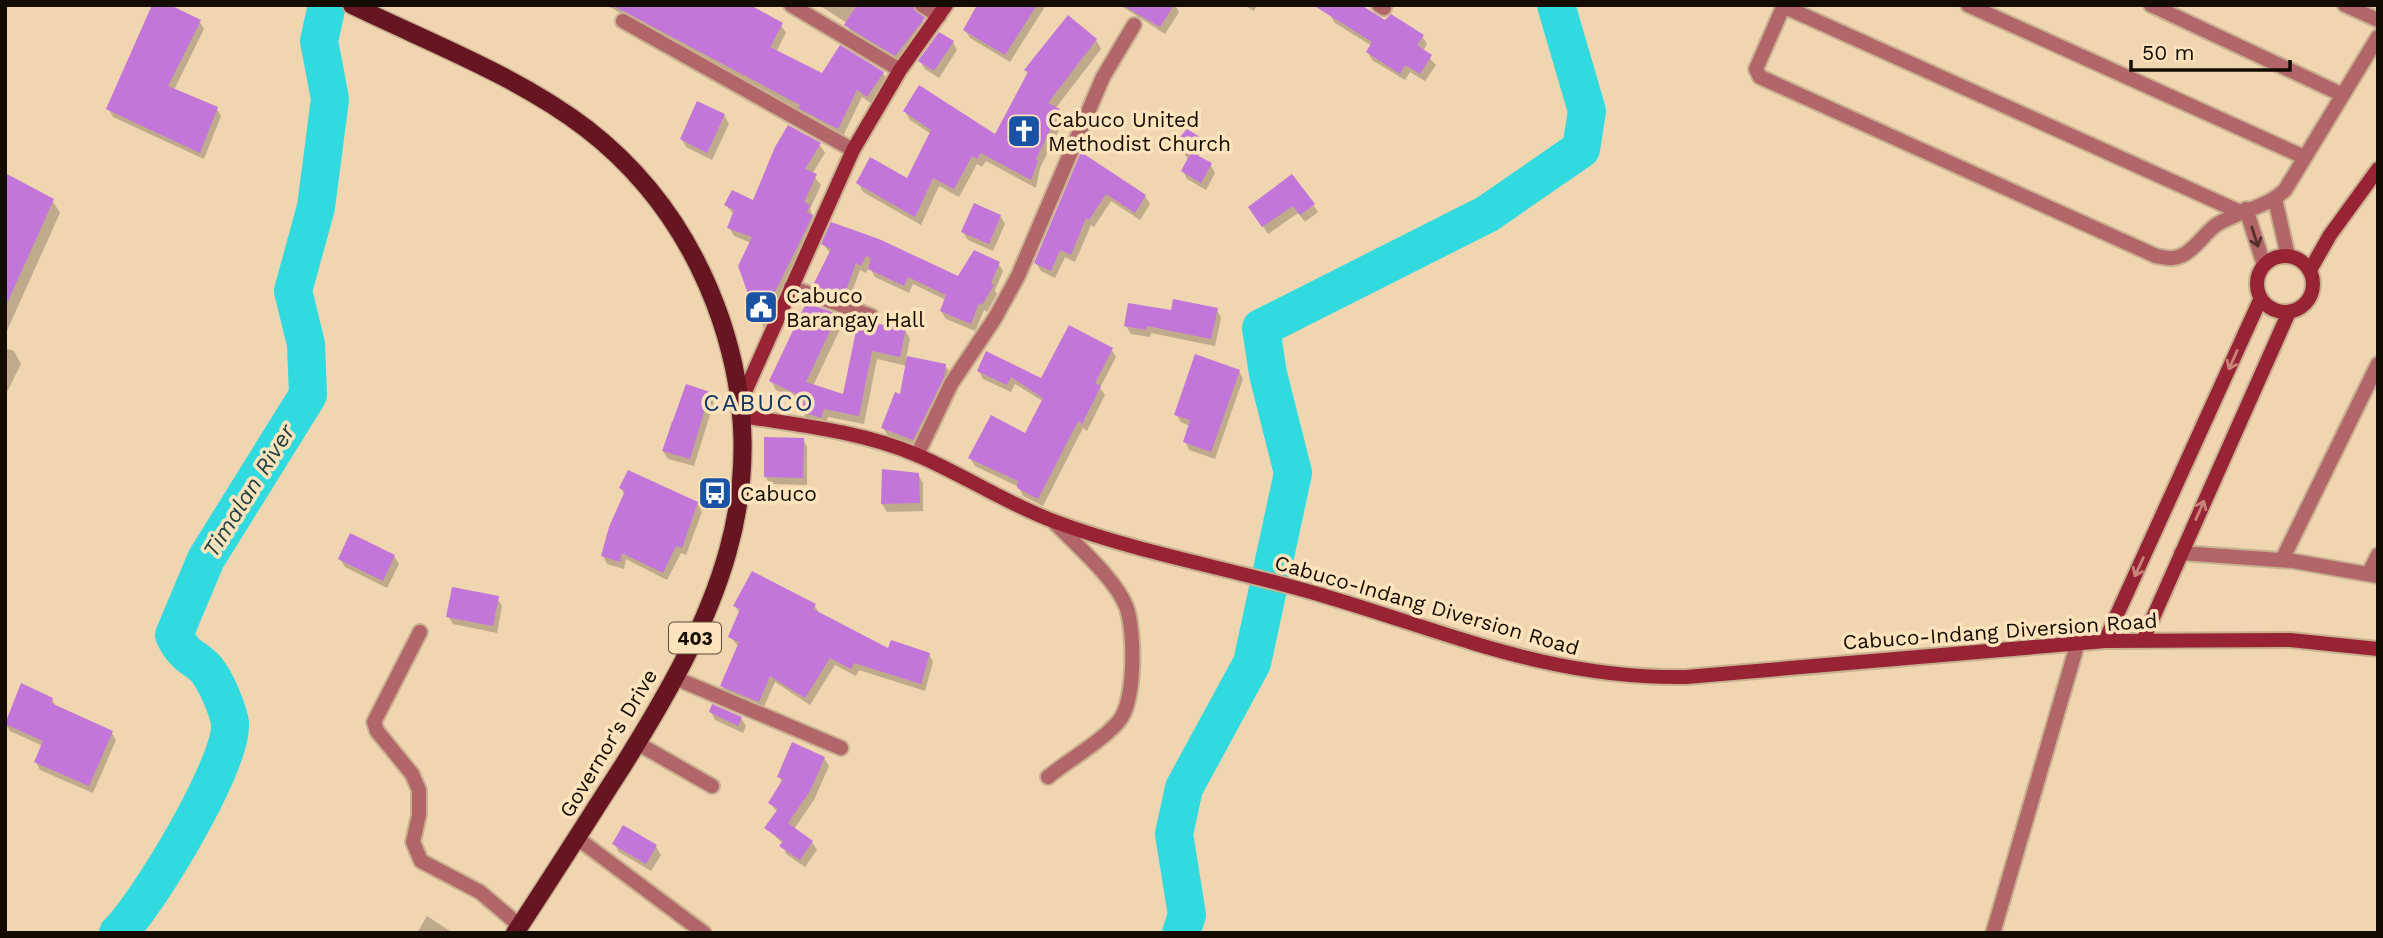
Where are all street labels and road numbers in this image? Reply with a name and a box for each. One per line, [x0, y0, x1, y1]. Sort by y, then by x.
street label: Cabuco-Indang Diversion Road [1272, 550, 1582, 660]
street label: Cabuco-Indang Diversion Road [1842, 608, 2158, 654]
road number: 403 [669, 622, 721, 653]
street label: Governor's Drive [554, 664, 662, 822]

